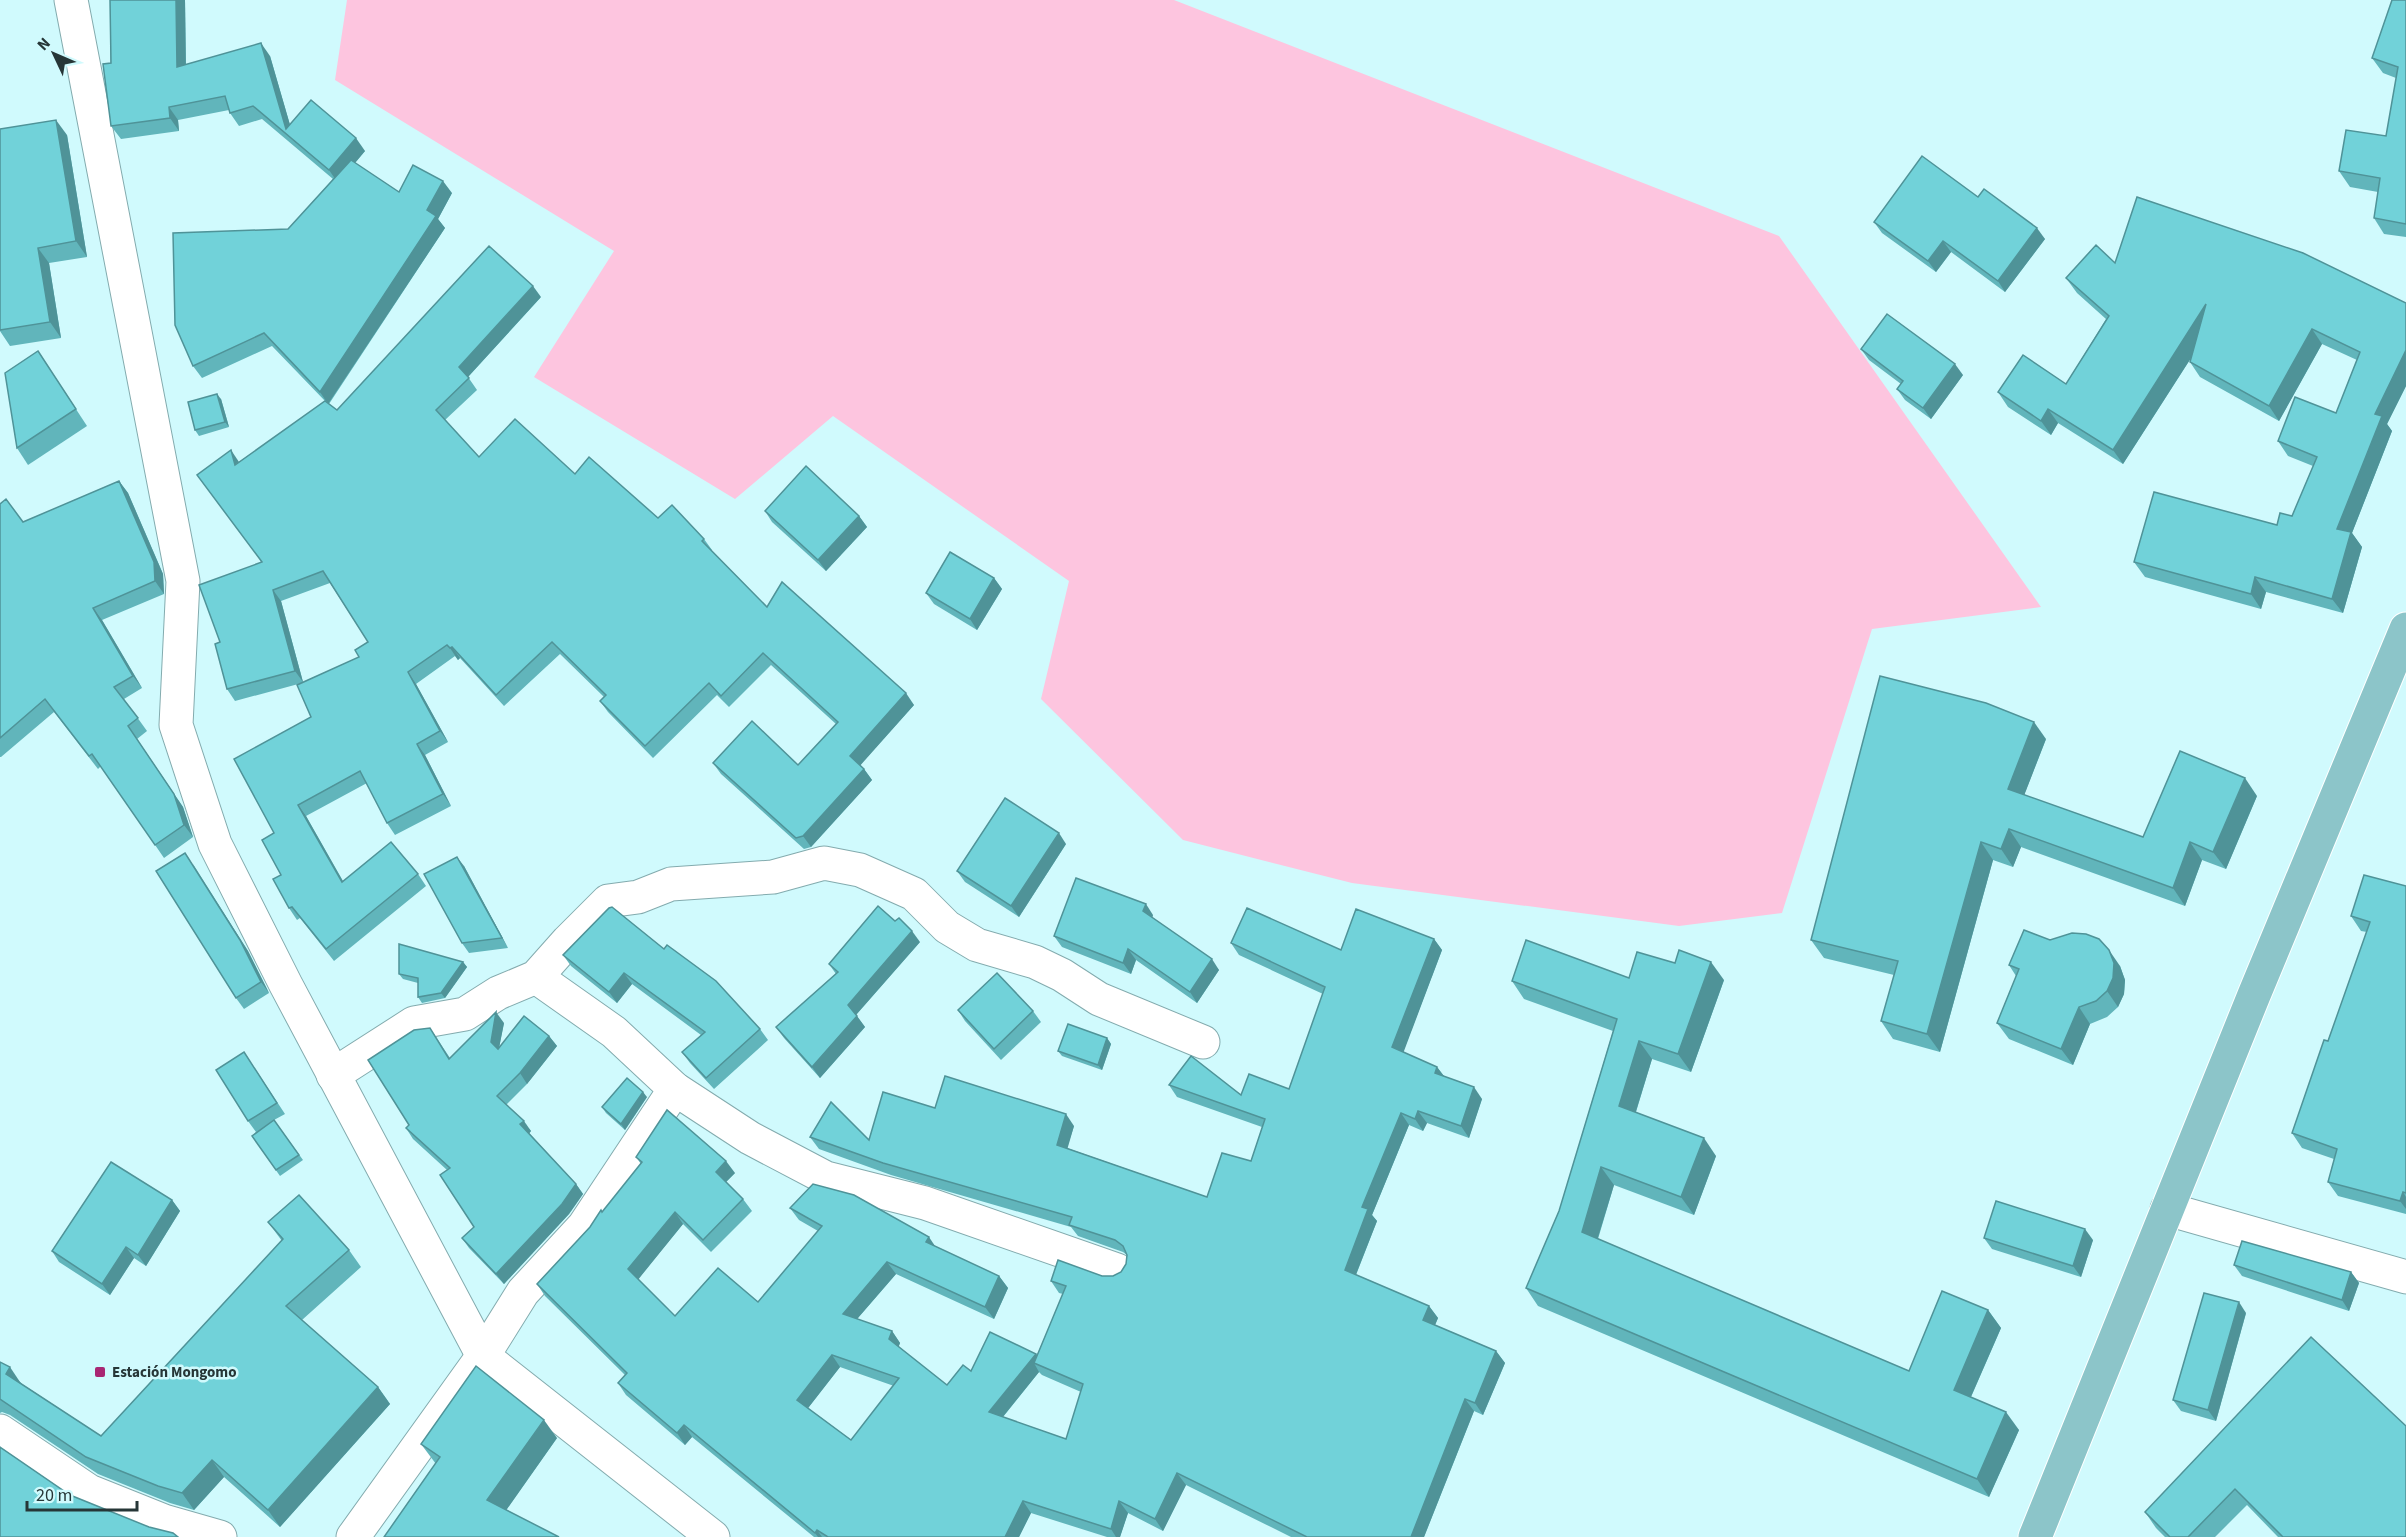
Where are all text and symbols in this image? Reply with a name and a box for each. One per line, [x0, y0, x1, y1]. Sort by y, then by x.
north arrow [24, 24, 84, 84]
text: N [32, 33, 56, 56]
place label: Estación Mongomo [112, 1362, 237, 1383]
marker: Estación Mongomo [93, 1365, 107, 1379]
scale bar [27, 1474, 136, 1512]
text: 20 m [36, 1483, 72, 1508]

